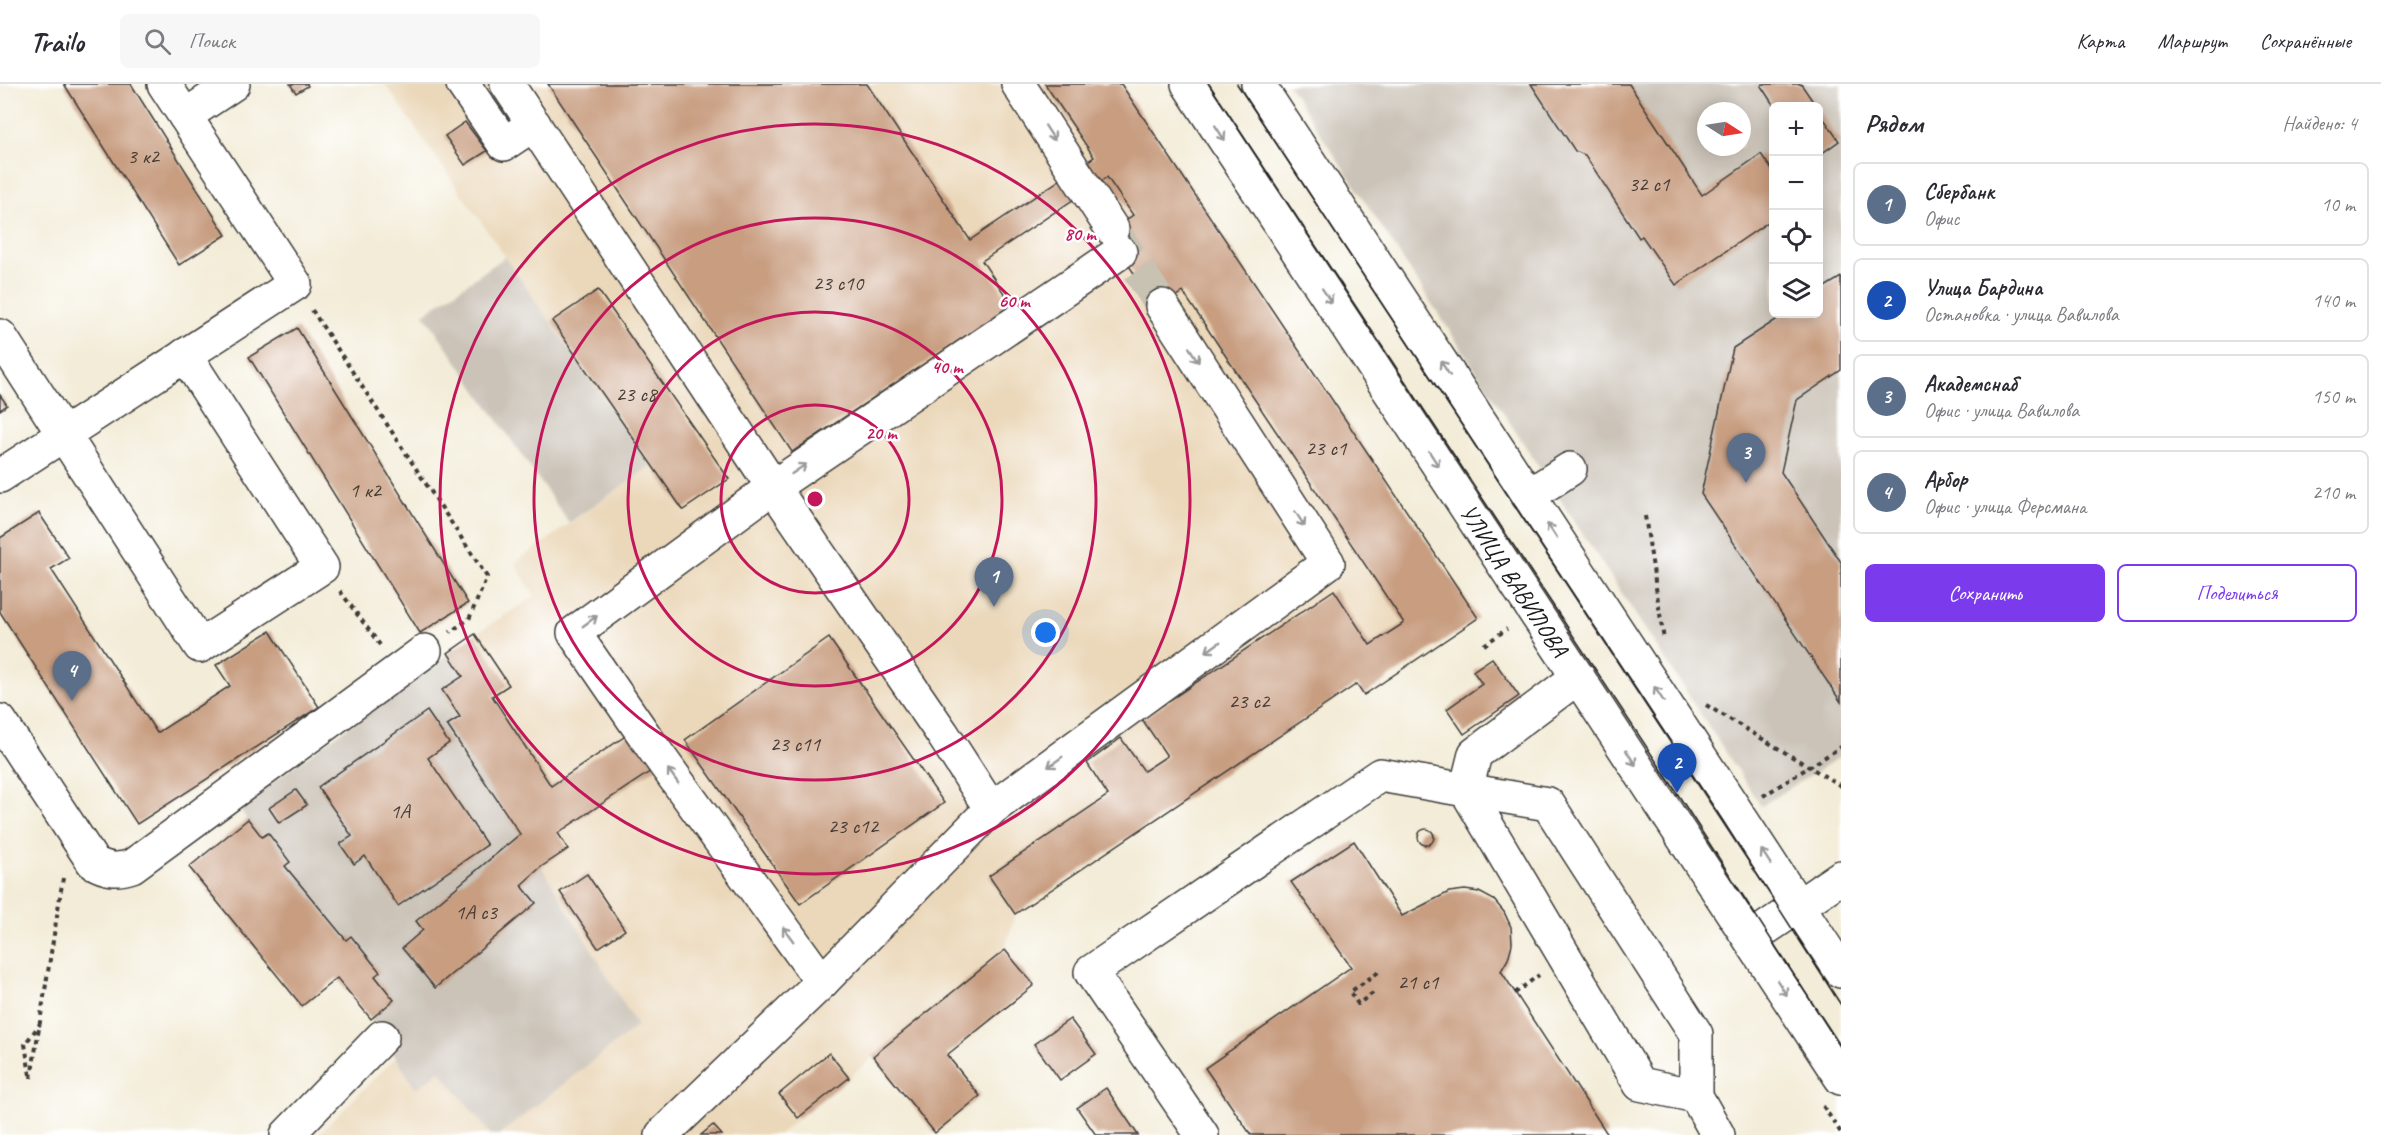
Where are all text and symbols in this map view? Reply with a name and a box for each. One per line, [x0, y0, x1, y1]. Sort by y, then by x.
search box [120, 14, 540, 68]
text: Trailo [30, 24, 84, 59]
icon: search [141, 25, 174, 58]
text: Поиск [189, 27, 235, 55]
text: Карта [2076, 28, 2125, 54]
text: Маршрут [2158, 28, 2227, 54]
text: Сохранённые [2260, 28, 2351, 54]
north arrow [1697, 102, 1751, 156]
map controls [1769, 102, 1823, 318]
button: + [1769, 102, 1823, 156]
text: Рядом [1865, 107, 1923, 140]
text: Найдено: 4 [2282, 111, 2357, 136]
one-way arrow [1044, 124, 1056, 141]
one-way arrow [1214, 124, 1226, 141]
house number: 3 к2 [127, 143, 160, 169]
button: − [1769, 156, 1823, 210]
house number: 32 с1 [1629, 171, 1671, 197]
text: Сбербанк [1924, 178, 1994, 206]
text: 1 [1882, 192, 1891, 217]
text: 10 m [2321, 192, 2355, 217]
text: Офис [1924, 206, 1959, 231]
button: locate [1769, 210, 1823, 264]
text: 80 m [1065, 223, 1097, 245]
button: layers [1769, 264, 1823, 318]
house number: 23 с10 [813, 270, 865, 296]
text: Улица Бардина [1924, 274, 2042, 302]
one-way arrow [1321, 287, 1333, 304]
text: 2 [1882, 288, 1891, 313]
text: 140 m [2312, 288, 2355, 313]
text: 60 m [998, 290, 1031, 312]
text: Остановка · улица Вавилова [1924, 302, 2119, 327]
one-way arrow [1188, 346, 1200, 363]
text: 40 m [932, 356, 964, 378]
one-way arrow [1438, 360, 1450, 377]
text: Академснаб [1924, 370, 2017, 398]
house number: 23 с8 [616, 381, 659, 407]
text: 3 [1882, 384, 1891, 409]
text: 150 m [2312, 384, 2355, 409]
text: Офис · улица Вавилова [1924, 398, 2079, 423]
text: 20 m [866, 422, 898, 444]
pin: 3 [1726, 434, 1766, 483]
house number: 23 с1 [1306, 435, 1348, 461]
one-way arrow [1428, 450, 1440, 467]
one-way arrow [790, 463, 806, 475]
text: Арбор [1924, 466, 1968, 494]
house number: 1 к2 [349, 477, 382, 503]
text: 4 [1882, 480, 1891, 505]
text: 210 m [2312, 480, 2355, 505]
centre of rings [805, 489, 825, 509]
text: Офис · улица Ферсмана [1924, 494, 2086, 519]
street label: УЛИЦА ВАВИЛОВА [1453, 499, 1575, 663]
one-way arrow [1294, 510, 1306, 527]
one-way arrow [1545, 523, 1557, 540]
pin: 1 [974, 558, 1014, 607]
button: Сохранить [1865, 564, 2105, 622]
button: Поделиться [2117, 564, 2357, 622]
one-way arrow [581, 615, 597, 627]
your location [1031, 618, 1060, 647]
one-way arrow [1205, 641, 1221, 653]
pin: 4 [52, 652, 92, 701]
one-way arrow [1653, 686, 1665, 703]
house number: 23 с2 [1229, 688, 1271, 714]
house number: 23 с11 [770, 731, 822, 757]
pin: 2 [1658, 744, 1696, 793]
one-way arrow [1625, 749, 1637, 766]
one-way arrow [1048, 756, 1064, 768]
one-way arrow [667, 769, 679, 785]
house number: 1А [390, 798, 411, 824]
house number: 23 с12 [828, 813, 880, 839]
one-way arrow [1760, 849, 1772, 866]
house number: 1А с3 [455, 899, 499, 925]
one-way arrow [782, 927, 794, 943]
house number: 21 с1 [1398, 969, 1440, 995]
one-way arrow [1776, 979, 1788, 996]

